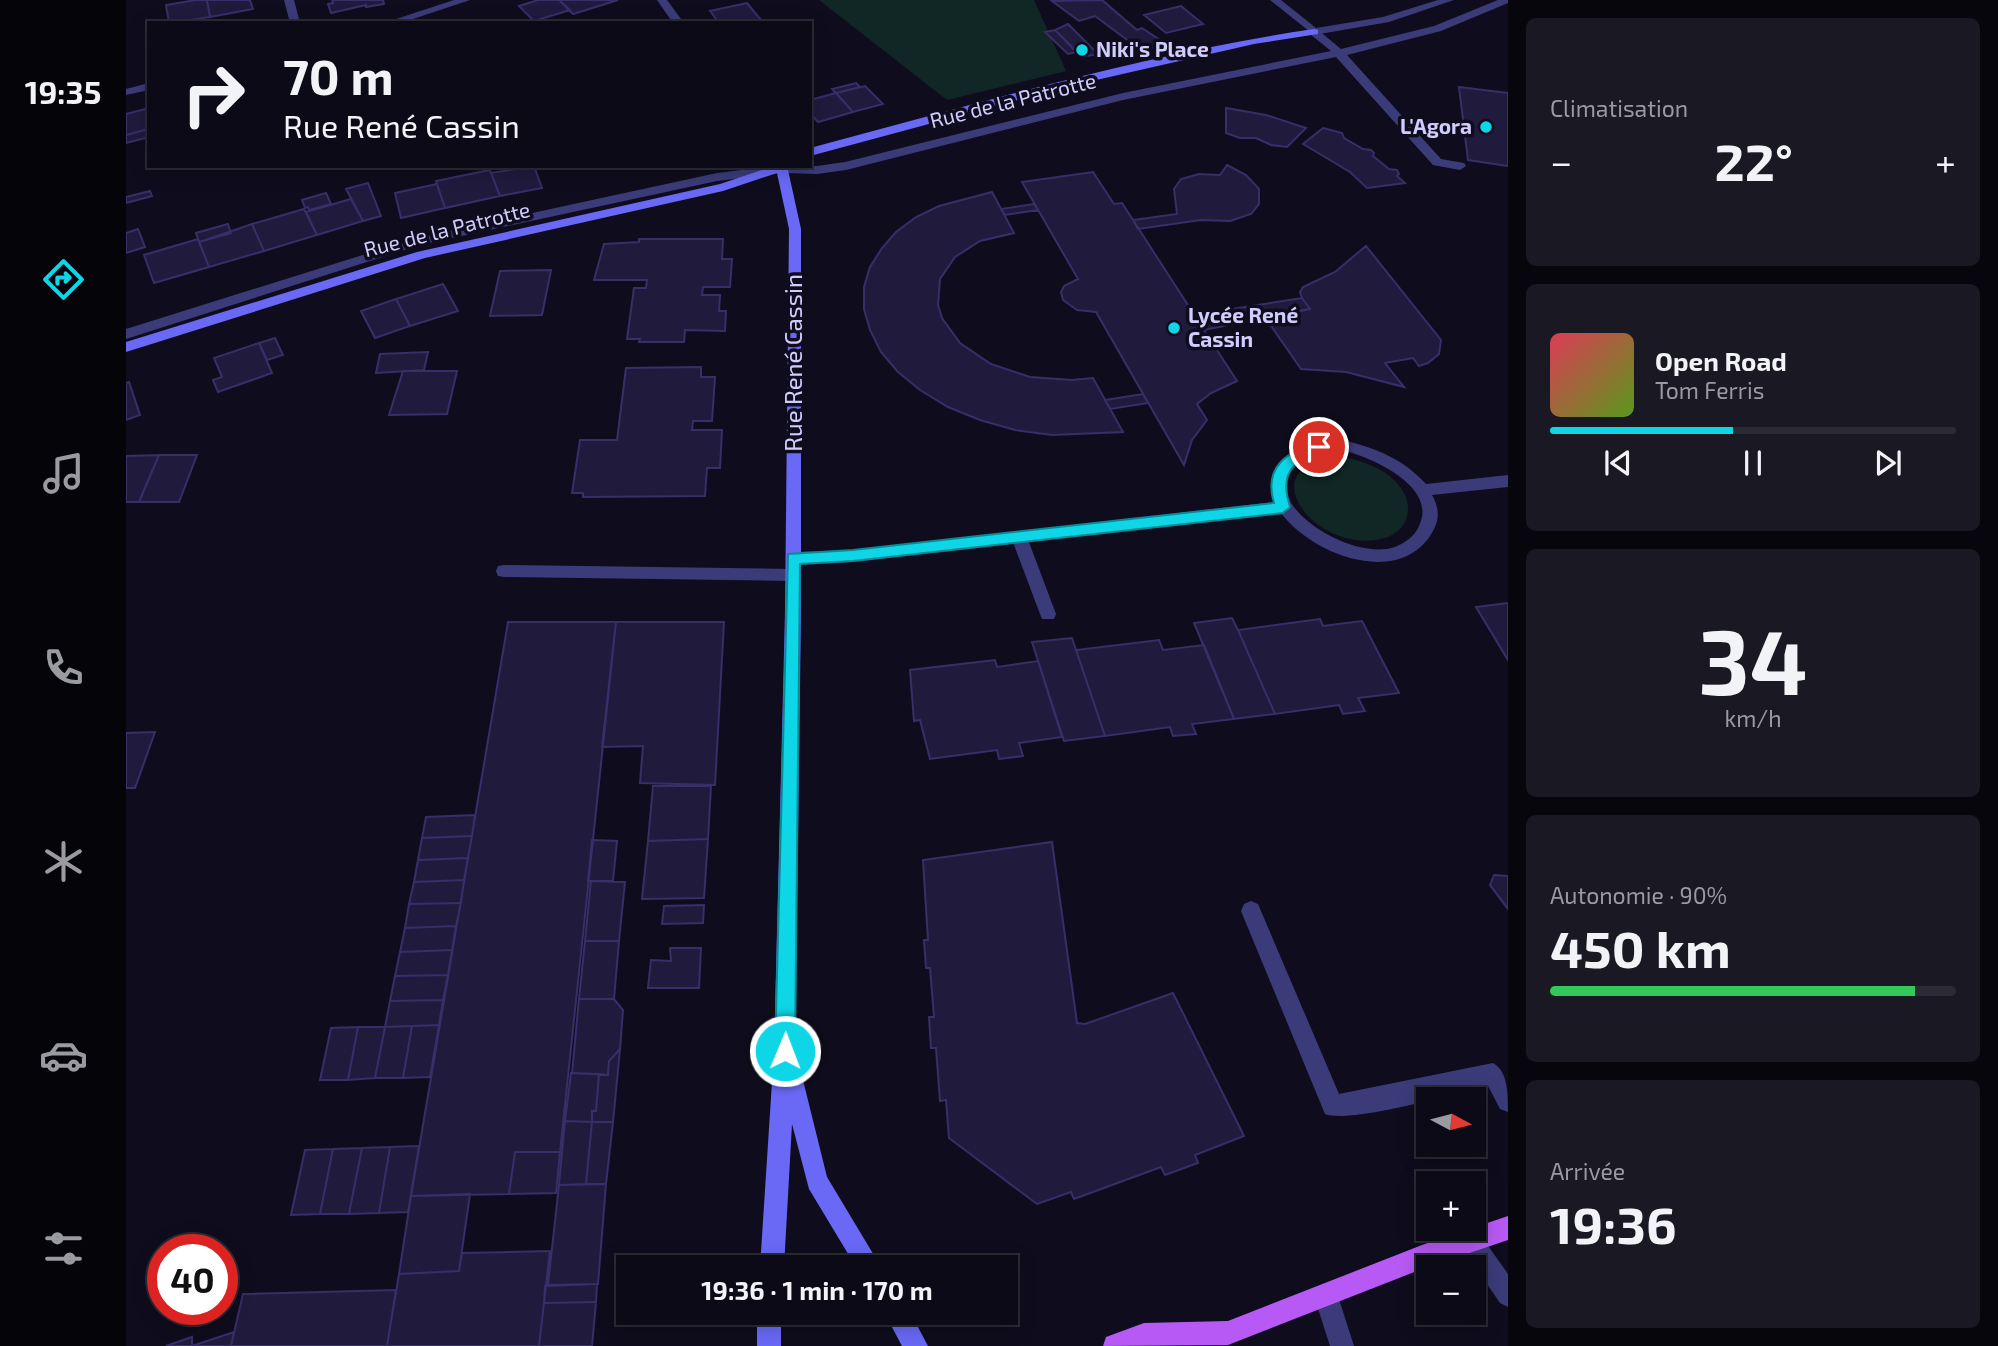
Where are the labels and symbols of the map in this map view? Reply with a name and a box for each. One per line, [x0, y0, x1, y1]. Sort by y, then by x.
place label: Niki's Place [1096, 36, 1209, 61]
marker: Niki's Place [1074, 42, 1090, 58]
street label: Rue de la Patrotte [927, 67, 1098, 132]
place label: L'Agora [1400, 113, 1472, 138]
marker: L'Agora [1478, 119, 1494, 135]
street label: Rue de la Patrotte [361, 196, 532, 261]
street label: Rue René Cassin [778, 274, 807, 452]
place label: Lycée René Cassin [1188, 302, 1298, 351]
marker: Lycée René Cassin [1166, 320, 1182, 336]
pin [1289, 417, 1349, 477]
position arrow [748, 1014, 822, 1088]
north arrow [1416, 1087, 1486, 1157]
speed limit sign: 40 [147, 1234, 238, 1325]

